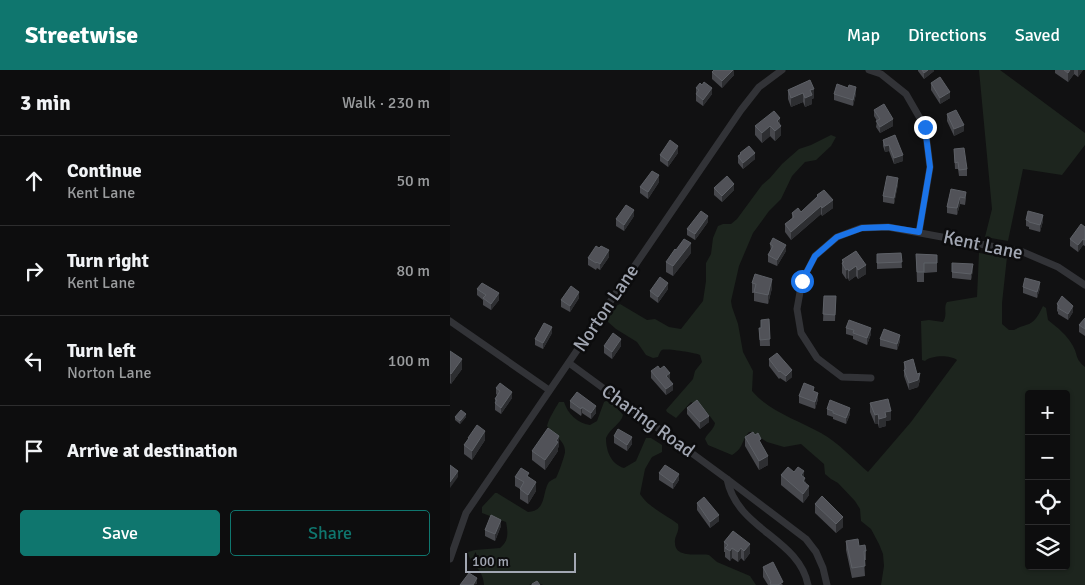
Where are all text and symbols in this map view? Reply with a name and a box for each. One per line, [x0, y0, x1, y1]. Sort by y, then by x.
text: Streetwise [25, 20, 138, 50]
text: Map [847, 24, 880, 46]
text: Directions [908, 24, 987, 46]
text: Saved [1015, 24, 1060, 46]
text: 3 min [20, 90, 71, 116]
text: Walk · 230 m [342, 93, 430, 113]
route end [914, 116, 937, 139]
text: Continue [67, 159, 142, 183]
icon: ahead [20, 167, 48, 195]
text: 50 m [396, 171, 430, 191]
text: Kent Lane [67, 183, 135, 203]
street label: Kent Lane [941, 225, 1025, 265]
text: Turn right [67, 249, 149, 273]
icon: right [20, 257, 48, 285]
street label: Norton Lane [568, 260, 644, 356]
text: 80 m [396, 261, 430, 281]
route start [791, 270, 814, 293]
text: Kent Lane [67, 273, 135, 293]
text: Turn left [67, 339, 136, 363]
icon: left [20, 347, 48, 375]
text: 100 m [388, 351, 430, 371]
text: Norton Lane [67, 363, 151, 383]
street label: Charing Road [597, 379, 699, 463]
map controls [1025, 390, 1070, 570]
button: + [1025, 390, 1070, 435]
button: − [1025, 435, 1070, 480]
icon: arrive [20, 437, 48, 465]
text: Arrive at destination [67, 439, 238, 463]
button: locate [1025, 480, 1070, 525]
button: Save [20, 510, 220, 556]
button: Share [230, 510, 430, 556]
button: layers [1025, 525, 1070, 570]
scale bar [465, 550, 576, 573]
text: 100 m [472, 553, 509, 570]

